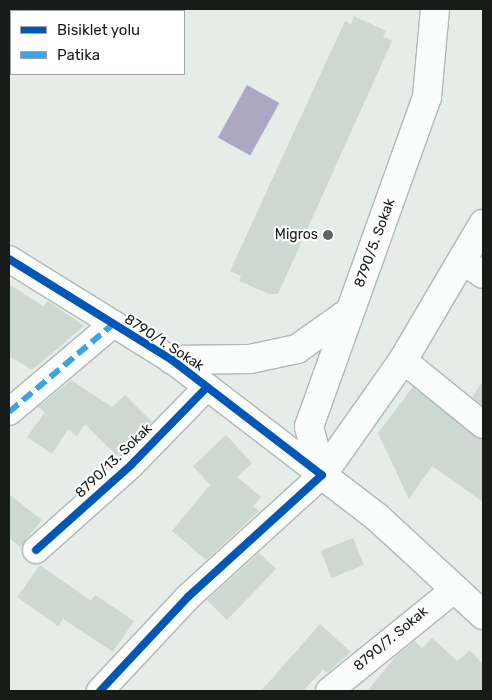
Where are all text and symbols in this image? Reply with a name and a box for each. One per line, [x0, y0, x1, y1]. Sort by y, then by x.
legend [10, 10, 185, 75]
text: Bisiklet yolu [57, 21, 140, 39]
text: Patika [57, 46, 100, 64]
street label: 8790/5. Sokak [351, 196, 399, 290]
place label: Migros [275, 227, 318, 243]
marker: Migros [322, 229, 334, 241]
street label: 8790/1. Sokak [121, 311, 207, 375]
street label: 8790/13. Sokak [72, 420, 156, 502]
street label: 8790/7. Sokak [350, 603, 432, 675]

